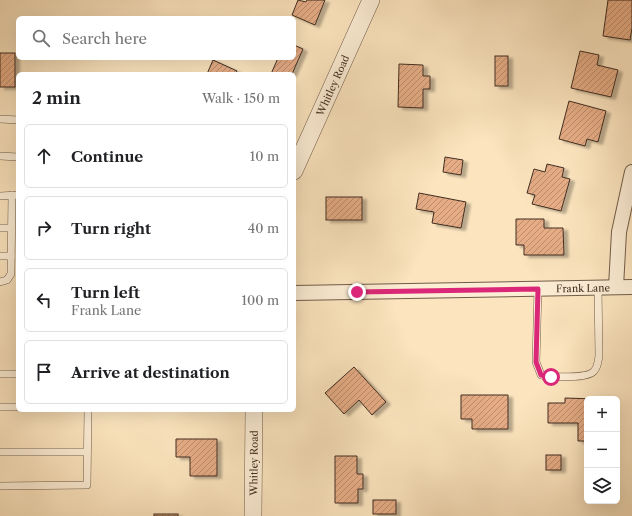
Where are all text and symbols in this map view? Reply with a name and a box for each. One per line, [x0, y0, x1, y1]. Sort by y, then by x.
search box [16, 16, 296, 60]
icon: search [30, 27, 52, 49]
text: Search here [62, 29, 147, 48]
street label: Whitley Road [313, 53, 352, 119]
text: 2 min [32, 88, 81, 108]
text: Walk · 150 m [202, 90, 280, 106]
icon: ahead [33, 145, 55, 167]
text: Continue [71, 147, 143, 166]
text: 10 m [250, 148, 279, 164]
icon: right [33, 217, 55, 239]
text: Turn right [71, 219, 151, 238]
text: 40 m [248, 220, 279, 236]
street label: Frank Lane [556, 281, 611, 295]
text: Turn left [71, 283, 140, 302]
route end [348, 283, 366, 301]
icon: left [33, 289, 55, 311]
text: 100 m [241, 292, 279, 308]
text: Frank Lane [71, 302, 141, 318]
icon: arrive [33, 361, 55, 383]
text: Arrive at destination [71, 363, 230, 382]
route start [542, 368, 560, 386]
map controls [584, 396, 620, 504]
button: + [584, 396, 620, 432]
street label: Whitley Road [247, 430, 260, 497]
button: − [584, 432, 620, 468]
button: layers [584, 468, 620, 504]

